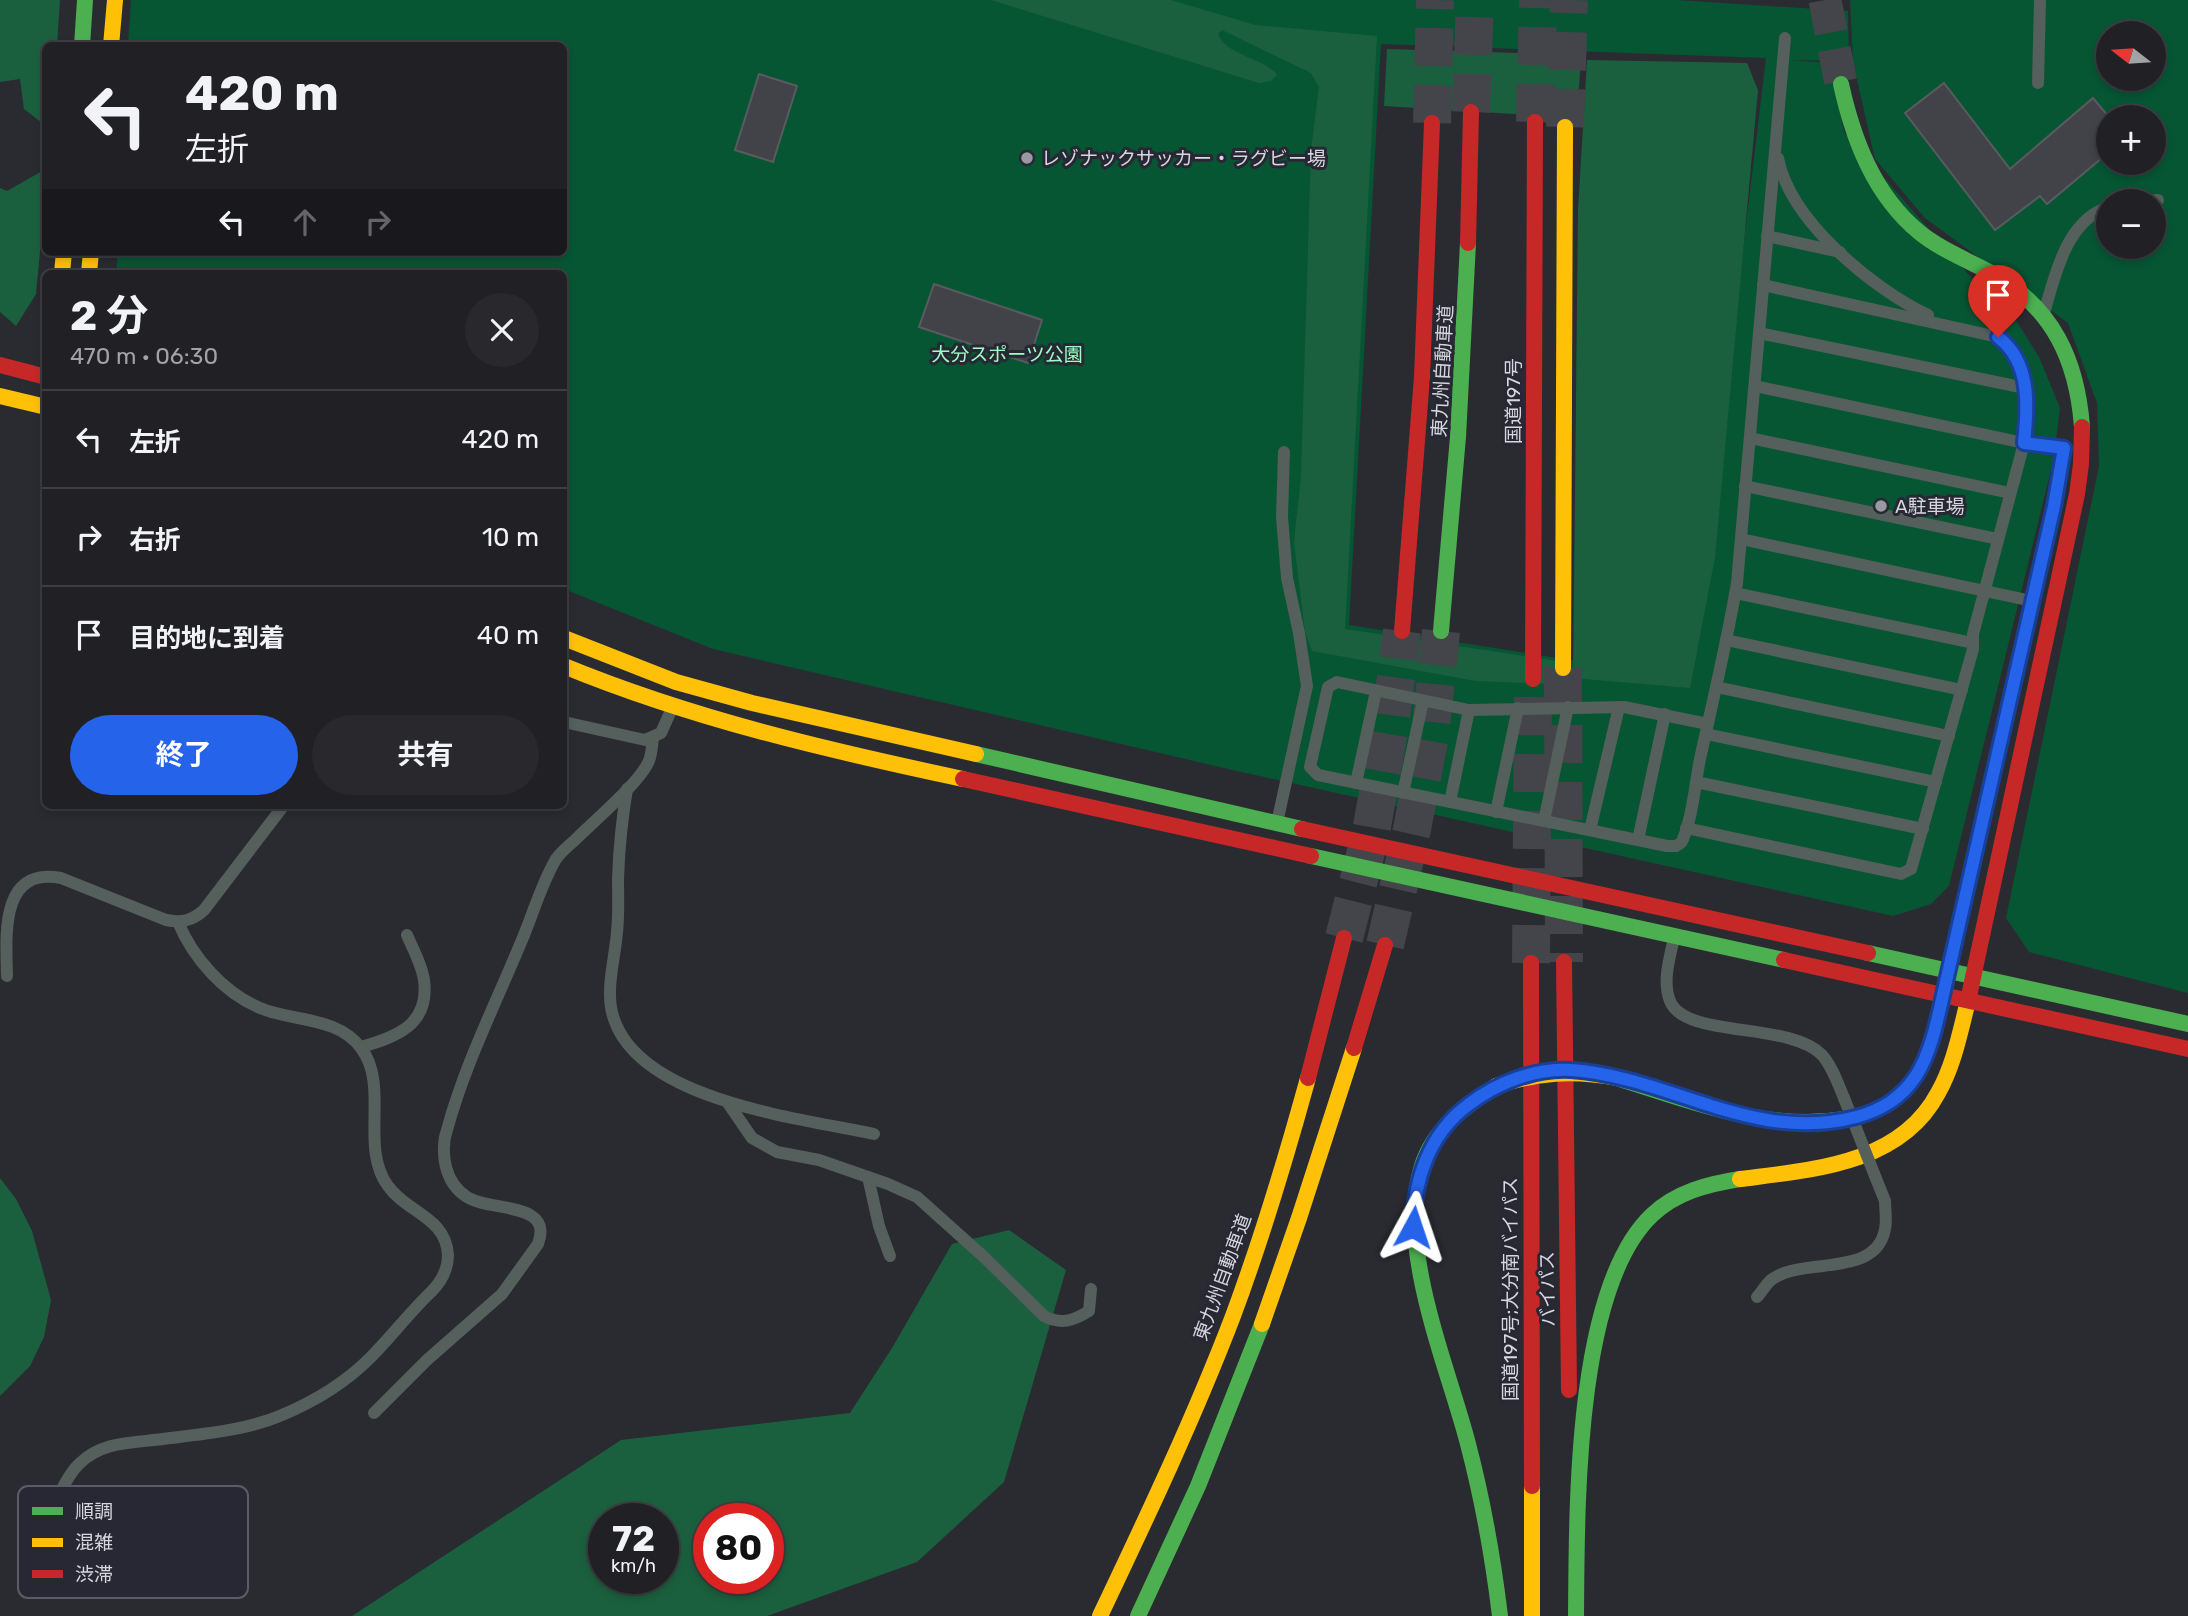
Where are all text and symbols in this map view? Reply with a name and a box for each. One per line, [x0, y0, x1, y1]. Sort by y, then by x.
north arrow [2096, 21, 2166, 91]
map controls [2096, 21, 2166, 259]
text: 420 m [185, 64, 339, 122]
icon: left [70, 70, 161, 161]
button: + [2096, 105, 2166, 175]
text: 左折 [185, 130, 249, 168]
place label: レゾナックサッカー・ラグビー場 [1041, 147, 1326, 170]
marker: レゾナックサッカー・ラグビー場 [1019, 150, 1035, 166]
button: − [2096, 189, 2166, 259]
icon: left [213, 203, 251, 241]
icon: ahead [286, 203, 324, 241]
icon: right [359, 203, 397, 241]
pin [1968, 265, 2028, 337]
icon: arrive [1979, 276, 2017, 314]
text: 2 分 [70, 291, 148, 341]
button: close [465, 293, 539, 367]
street label: 東九州自動車道 [1428, 304, 1457, 438]
text: 470 m · 06:30 [70, 342, 218, 370]
park label: 大分スポーツ公園 [931, 343, 1083, 366]
street label: 国道197号 [1502, 358, 1525, 444]
icon: left [70, 420, 108, 458]
text: 420 m [462, 424, 539, 455]
text: 左折 [129, 427, 181, 458]
place label: A駐車場 [1895, 495, 1965, 518]
marker: A駐車場 [1873, 498, 1889, 514]
icon: right [70, 518, 108, 556]
text: 10 m [482, 522, 539, 553]
text: 右折 [129, 525, 181, 556]
icon: arrive [70, 616, 108, 654]
text: 40 m [477, 620, 539, 651]
text: 目的地に到着 [129, 623, 285, 654]
button: 終了 [70, 715, 298, 795]
button: 共有 [312, 715, 539, 795]
street label: 国道197号;大分南バイパス [1499, 1177, 1522, 1401]
position arrow [1376, 1190, 1450, 1264]
street label: 東九州自動車道 [1189, 1211, 1256, 1344]
street label: バイパス [1535, 1251, 1560, 1327]
legend [18, 1486, 248, 1598]
text: 順調 [75, 1500, 113, 1523]
speed limit sign: 80 [693, 1503, 784, 1594]
text: 72 [612, 1518, 655, 1560]
text: 混雑 [75, 1531, 113, 1554]
text: km/h [611, 1555, 656, 1577]
text: 渋滞 [75, 1563, 113, 1586]

